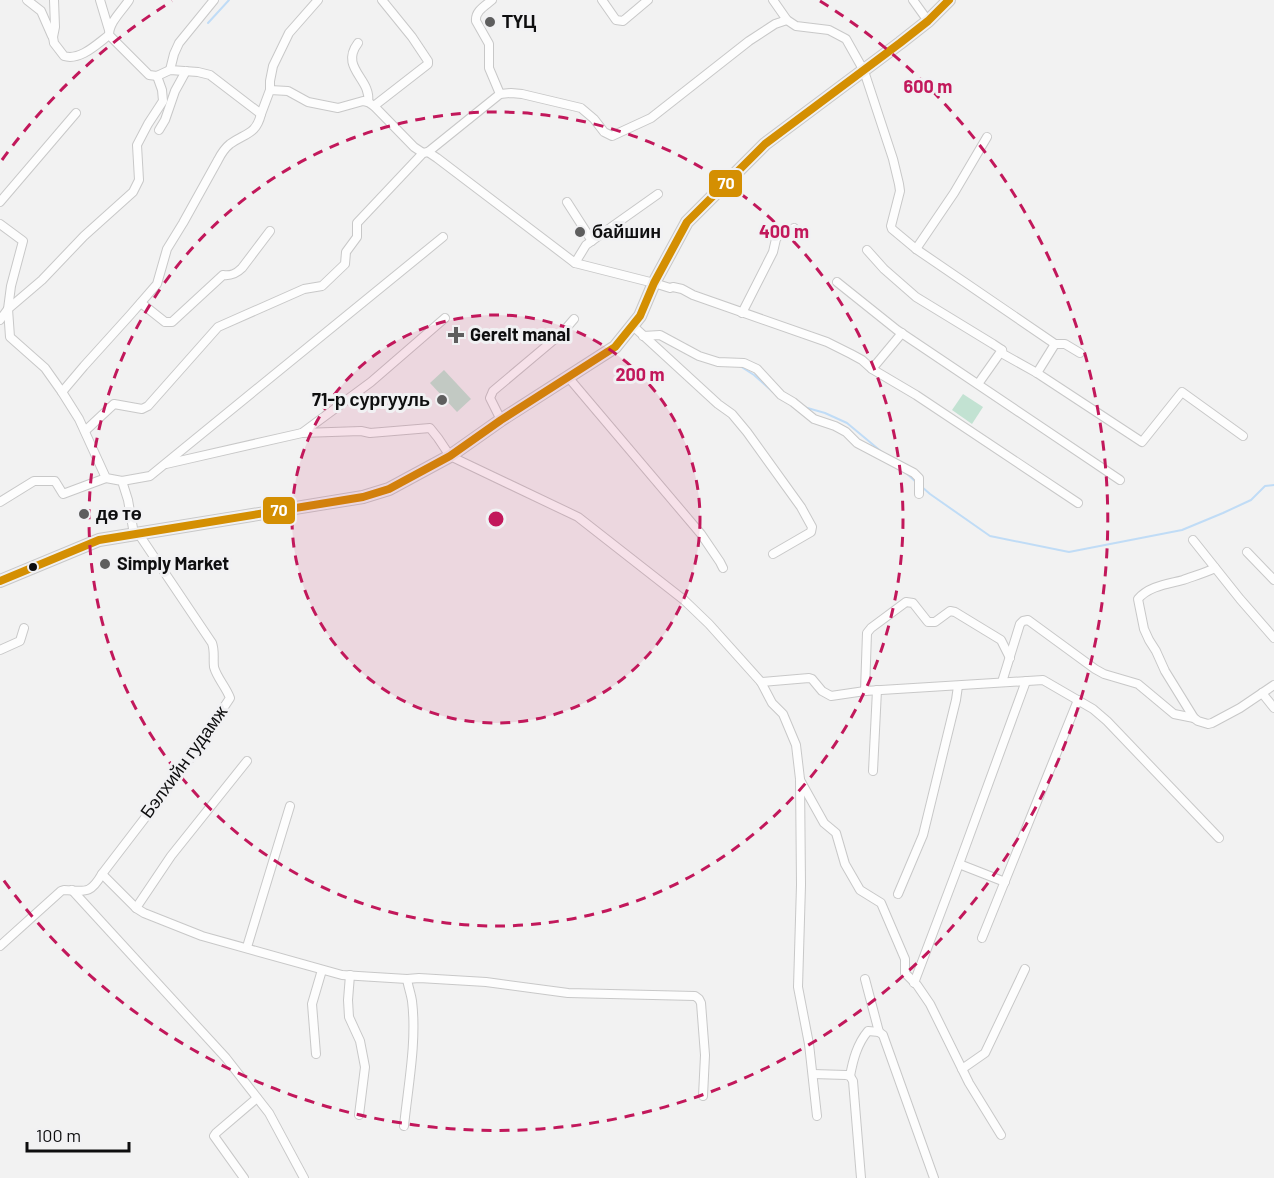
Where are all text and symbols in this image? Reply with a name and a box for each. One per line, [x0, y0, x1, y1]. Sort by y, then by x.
place label: ТҮЦ [502, 10, 537, 32]
marker: ТҮЦ [483, 15, 497, 29]
text: 600 m [904, 75, 952, 97]
line badge: 70 [708, 169, 743, 198]
text: 70 [717, 173, 735, 192]
place label: байшин [592, 220, 661, 242]
text: 400 m [759, 220, 809, 242]
marker: байшин [573, 225, 587, 239]
place label: Gerelt manal [470, 323, 570, 345]
marker: Gerelt manal [447, 326, 465, 344]
text: 200 m [615, 363, 665, 385]
place label: 71-р сургууль [312, 388, 430, 410]
marker: 71-р сургууль [435, 393, 449, 407]
line badge: 70 [262, 496, 296, 525]
text: 70 [270, 500, 288, 519]
place label: дө тө [96, 502, 142, 524]
marker: дө тө [77, 507, 91, 521]
centre of rings [486, 509, 506, 529]
place label: Simply Market [117, 552, 229, 574]
marker: Simply Market [98, 557, 112, 571]
unlabelled marker [27, 561, 39, 573]
street label: Бэлхийн гудамж [135, 701, 231, 822]
scale bar [27, 1115, 129, 1153]
text: 100 m [36, 1124, 81, 1146]

